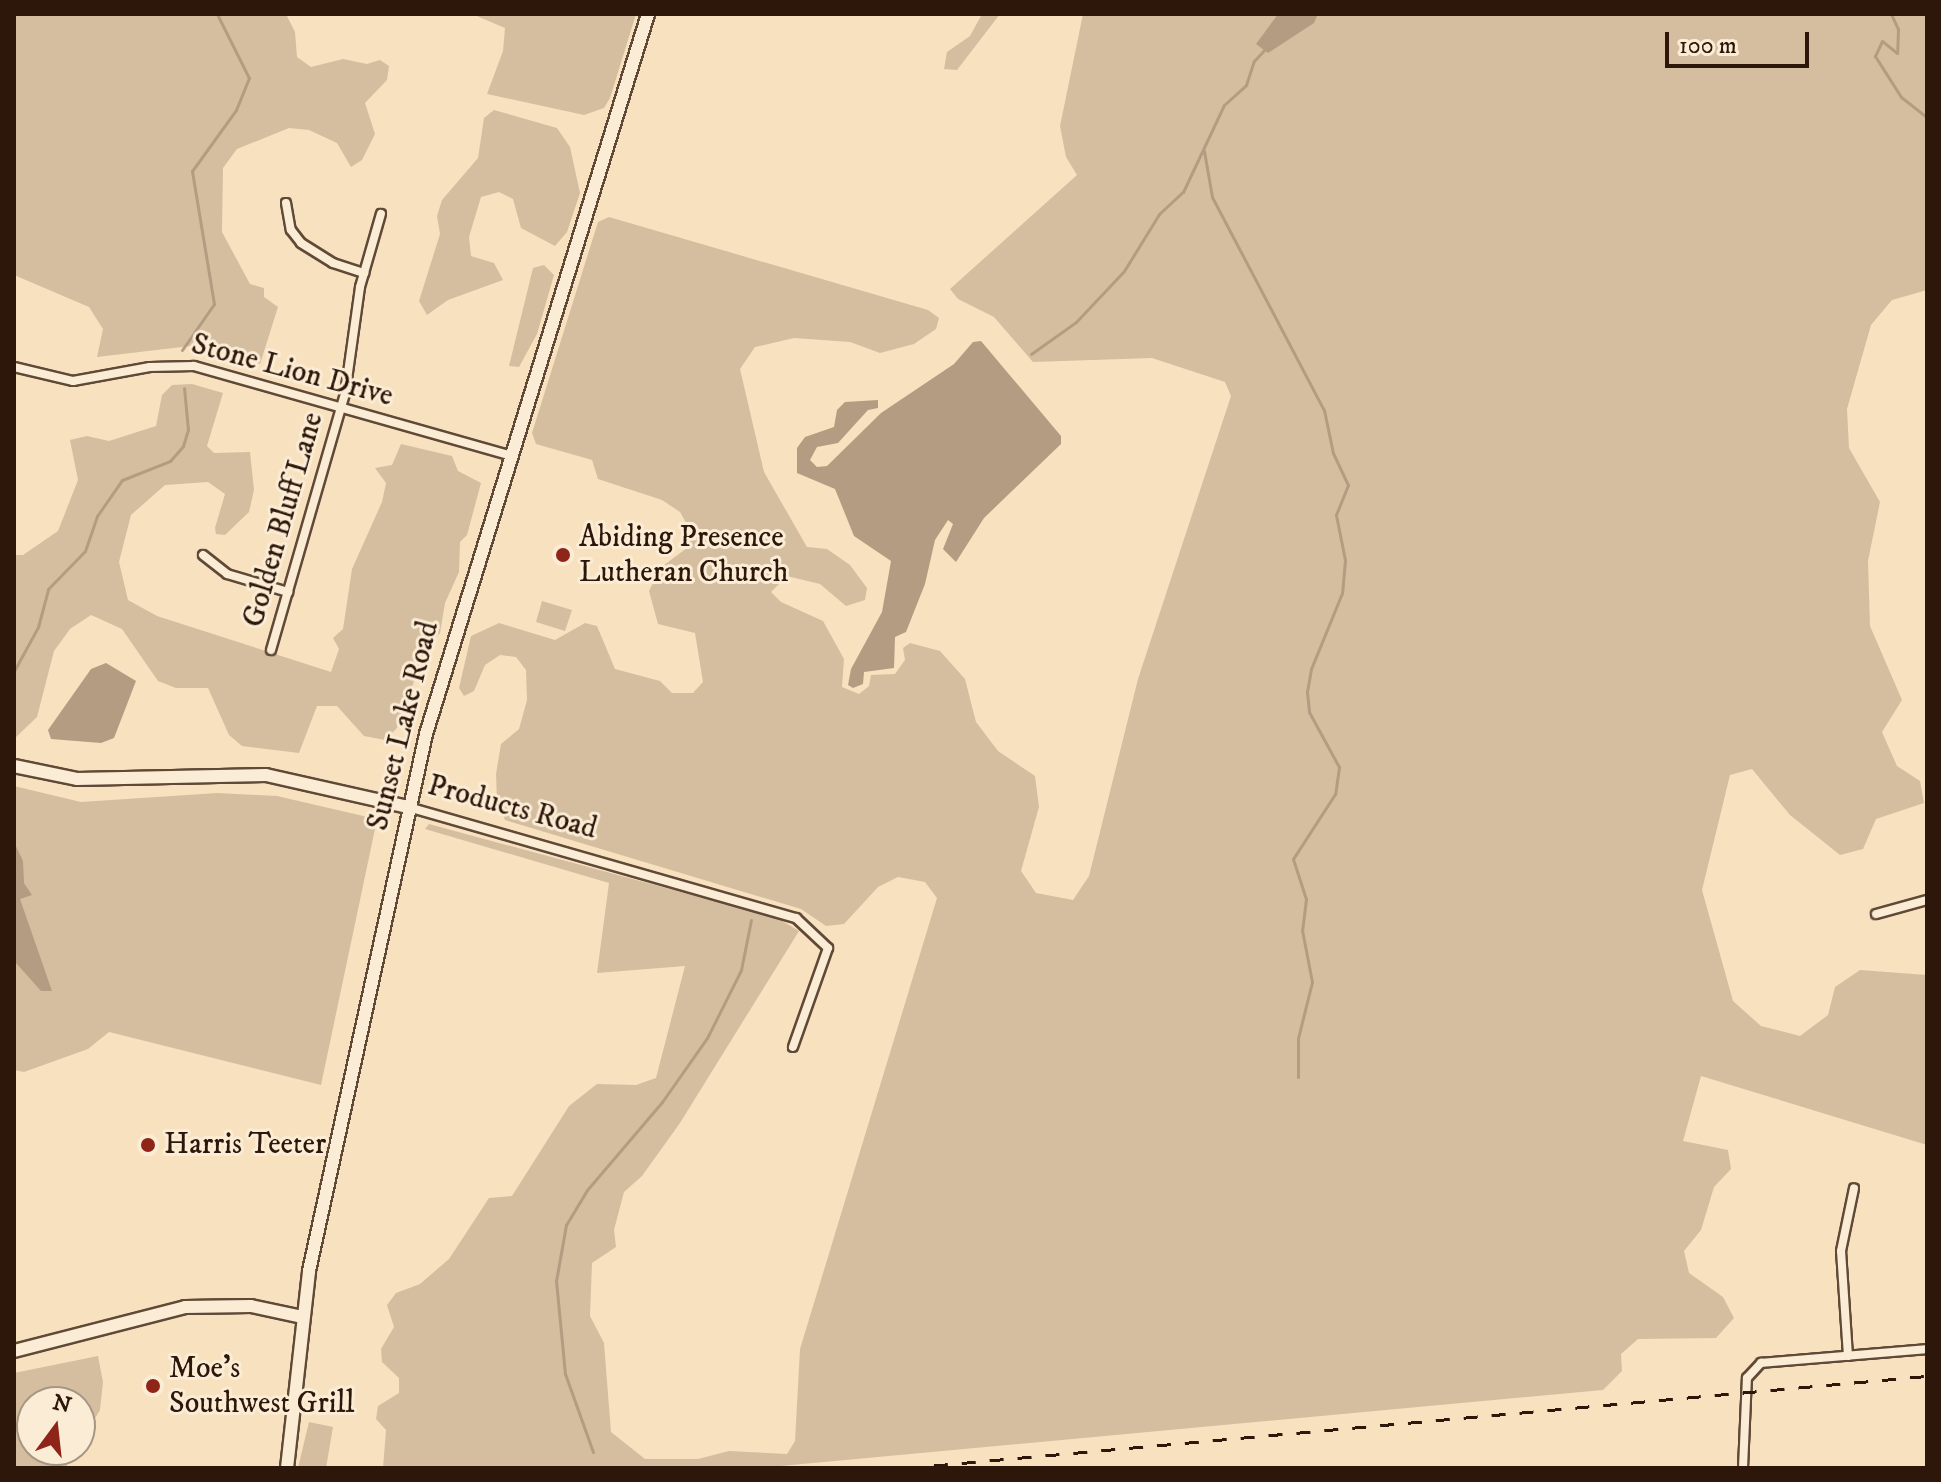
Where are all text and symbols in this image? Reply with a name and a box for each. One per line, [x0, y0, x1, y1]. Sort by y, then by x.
scale bar [1669, 16, 1813, 66]
text: 100 m [1679, 31, 1737, 61]
street label: Stone Lion Drive [187, 327, 397, 415]
street label: Golden Bluff Lane [236, 408, 332, 632]
place label: Abiding Presence Lutheran Church [579, 520, 788, 590]
marker: Abiding Presence Lutheran Church [554, 546, 572, 564]
street label: Sunset Lake Road [361, 618, 447, 834]
street label: Products Road [423, 768, 601, 848]
place label: Harris Teeter [164, 1127, 326, 1163]
marker: Harris Teeter [139, 1136, 157, 1154]
place label: Moe's Southwest Grill [169, 1351, 354, 1422]
marker: Moe's Southwest Grill [144, 1377, 162, 1395]
north arrow [16, 1386, 96, 1466]
text: N [50, 1389, 74, 1420]

